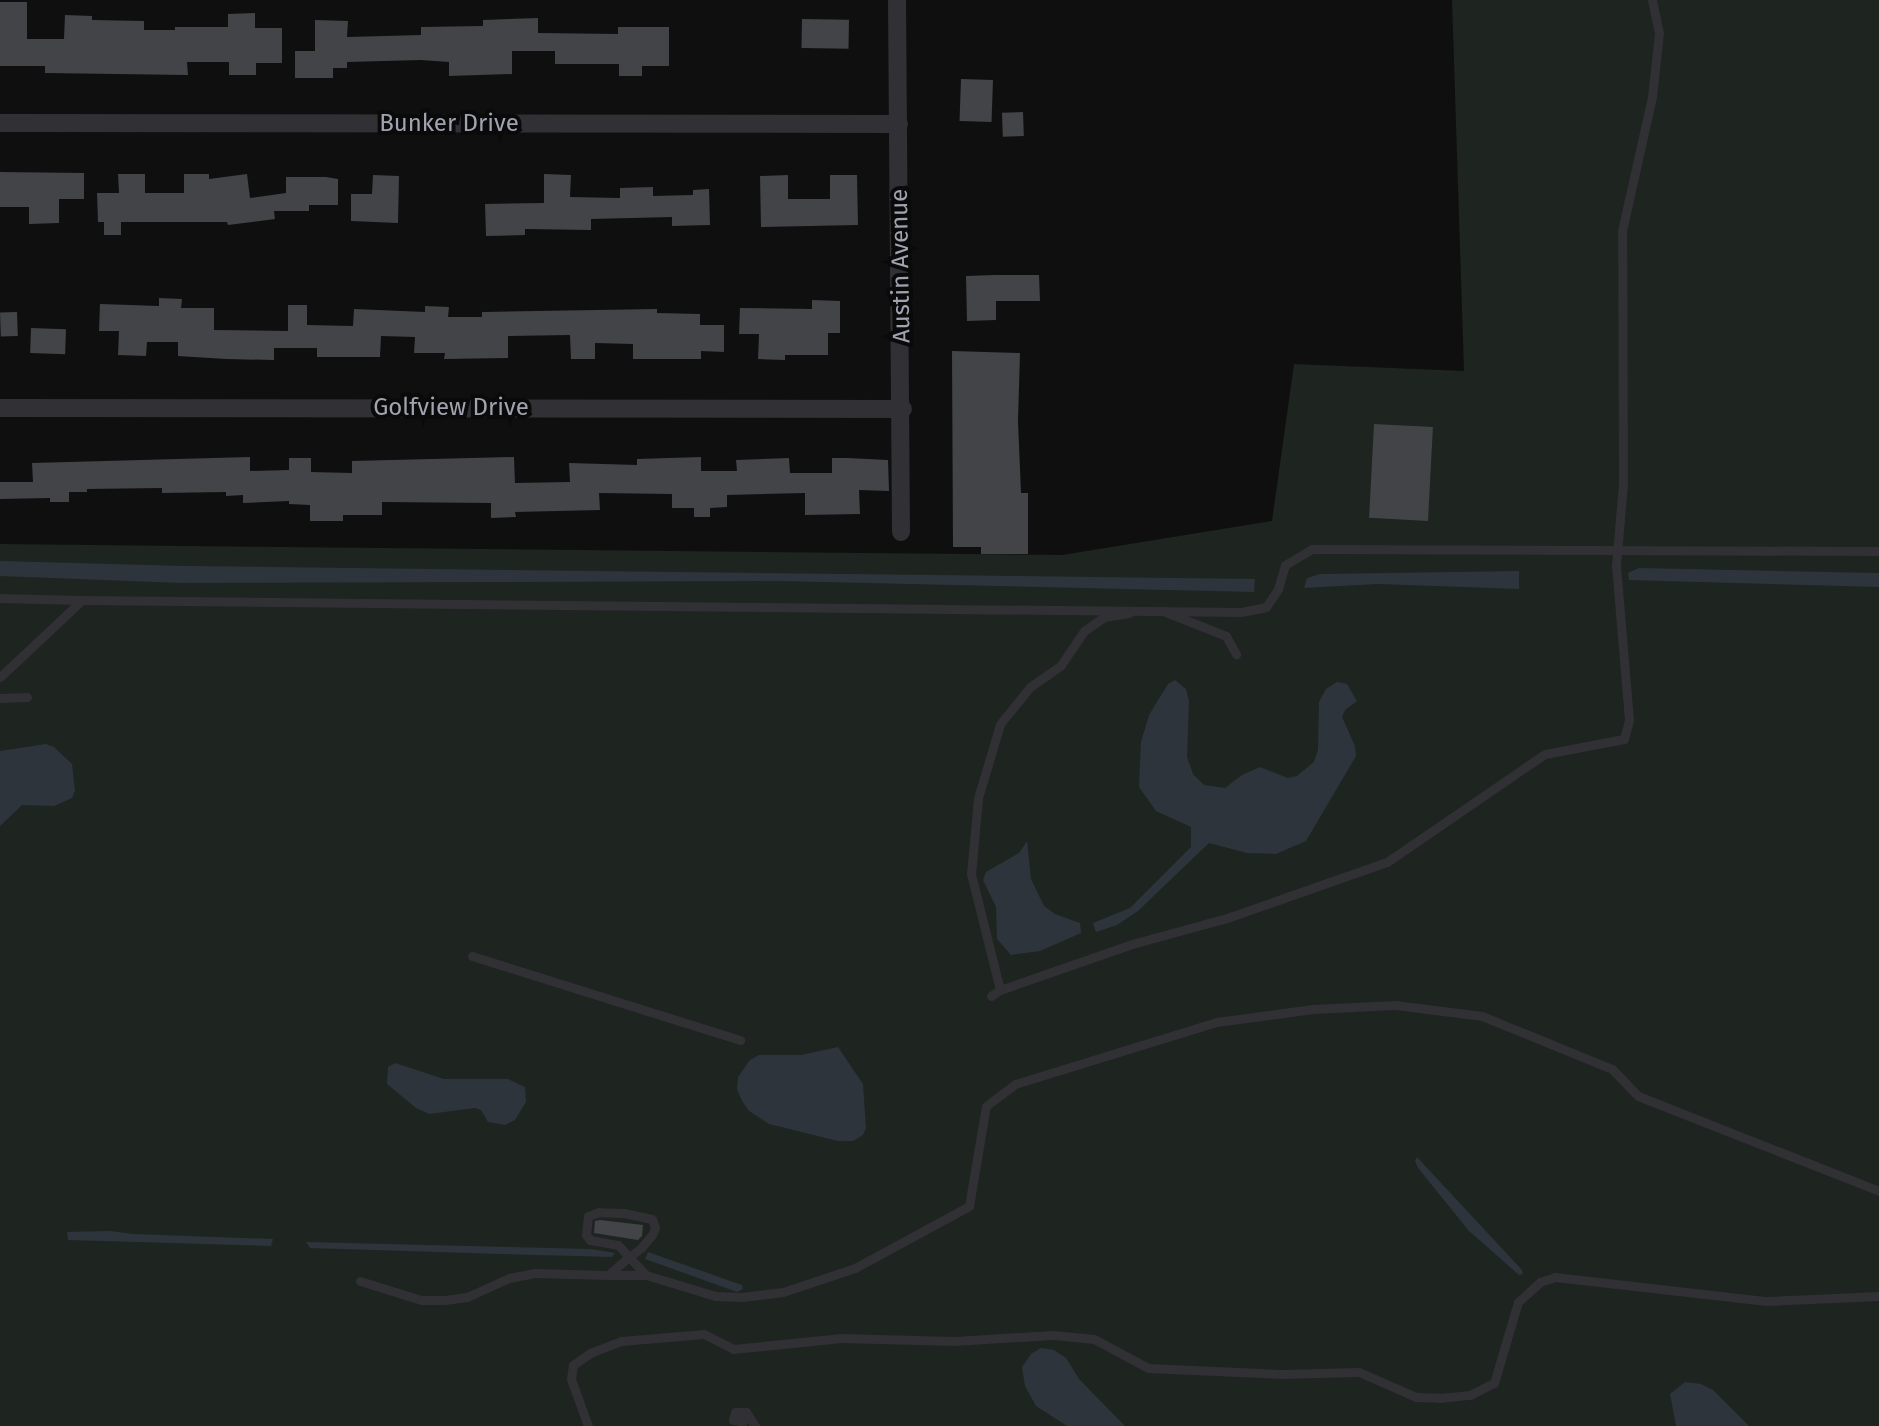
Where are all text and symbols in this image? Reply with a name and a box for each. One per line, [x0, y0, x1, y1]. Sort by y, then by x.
street label: Bunker Drive [379, 110, 519, 138]
street label: Austin Avenue [885, 189, 917, 343]
street label: Golfview Drive [373, 394, 529, 422]

